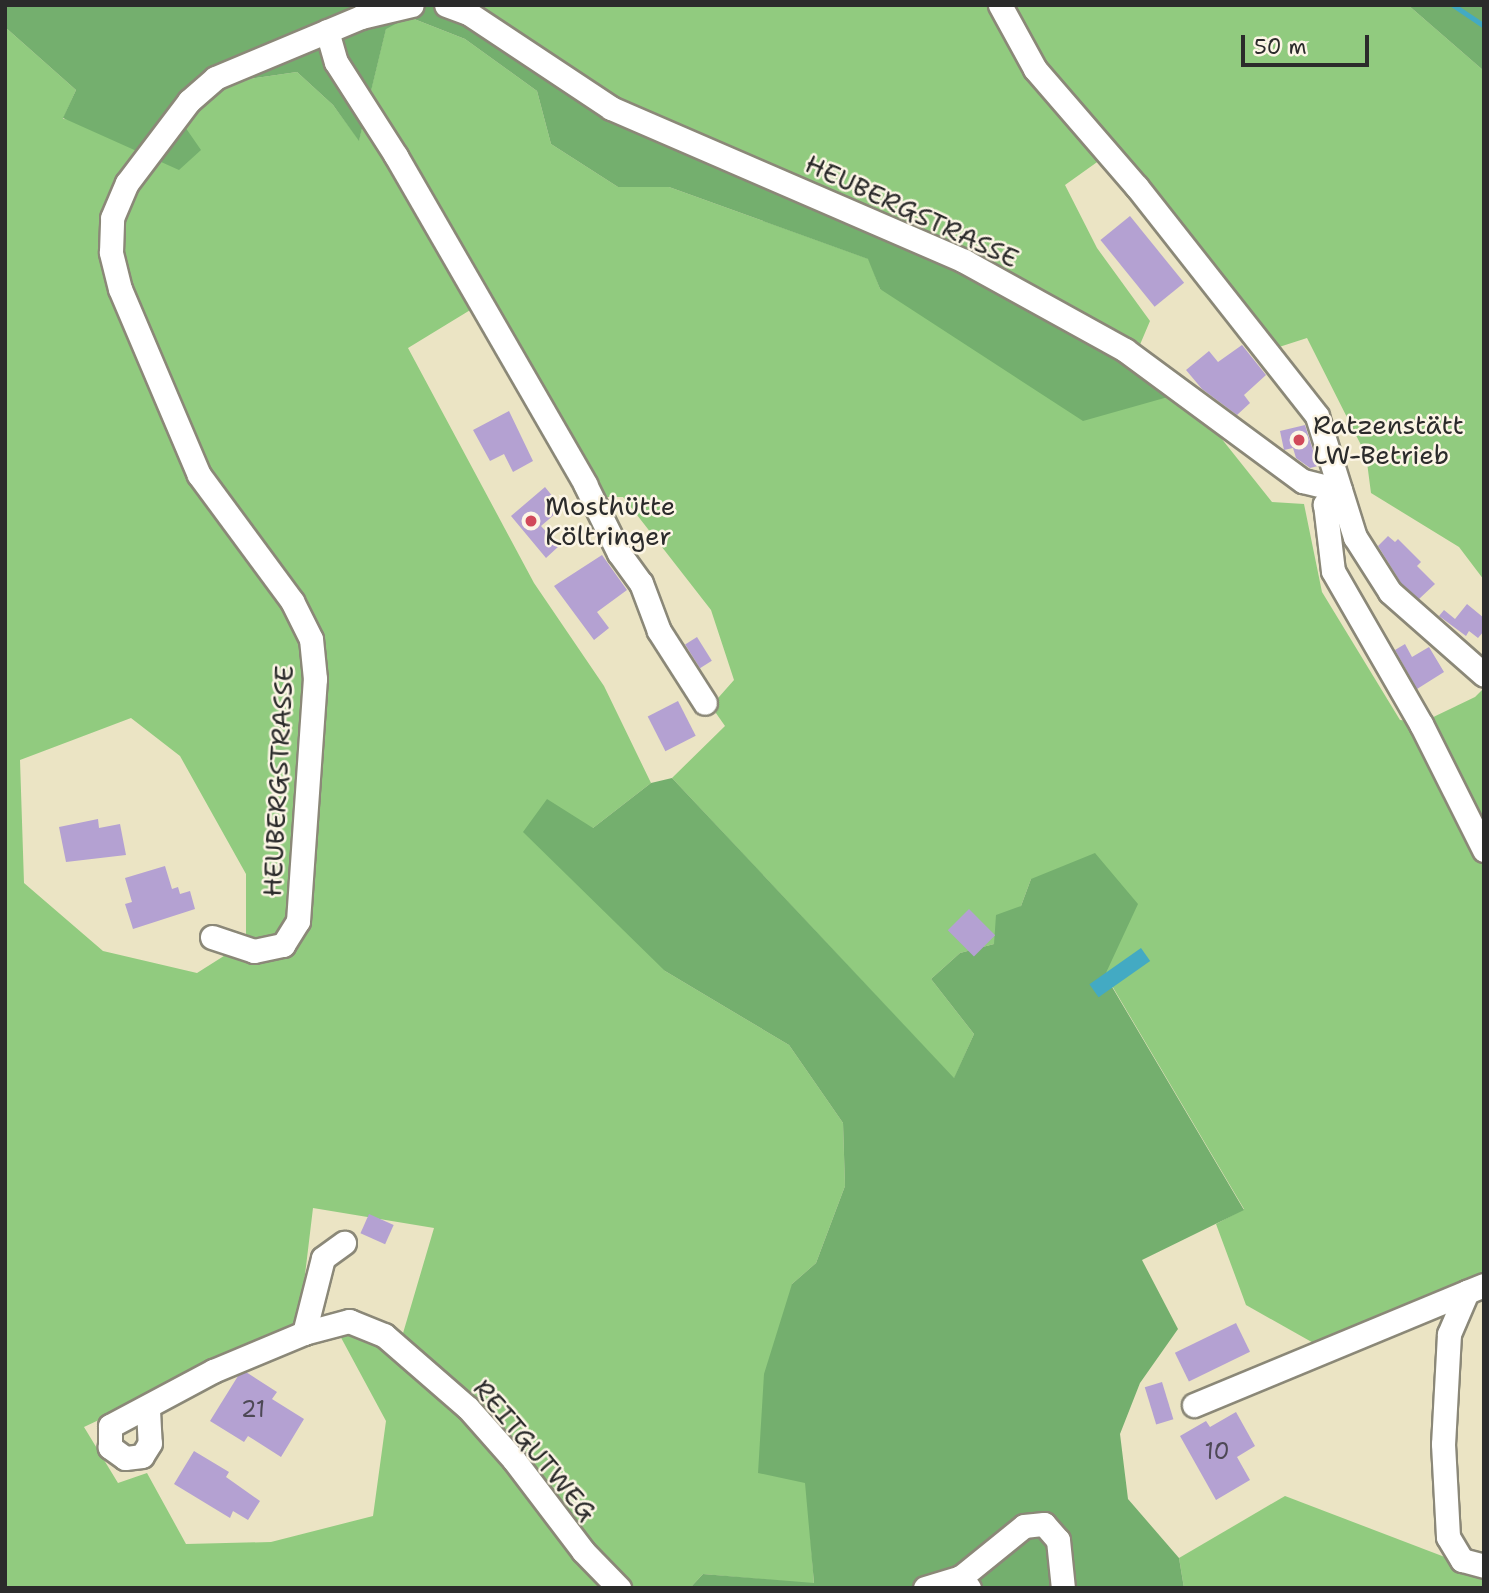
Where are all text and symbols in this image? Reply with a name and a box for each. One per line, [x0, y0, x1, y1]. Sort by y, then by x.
scale bar [1244, 21, 1372, 65]
text: 50 m [1254, 33, 1307, 61]
street label: HEUBERGSTRASSE [800, 148, 1024, 274]
place label: Ratzenstätt LW-Betrieb [1313, 409, 1464, 471]
marker: Ratzenstätt LW-Betrieb [1291, 432, 1307, 448]
place label: Mosthütte Költringer [545, 490, 675, 552]
marker: Mosthütte Költringer [523, 513, 539, 529]
street label: HEUBERGSTRASSE [256, 664, 300, 898]
street label: REITGUTWEG [467, 1373, 603, 1527]
house number: 21 [241, 1395, 265, 1423]
house number: 10 [1204, 1437, 1230, 1465]

